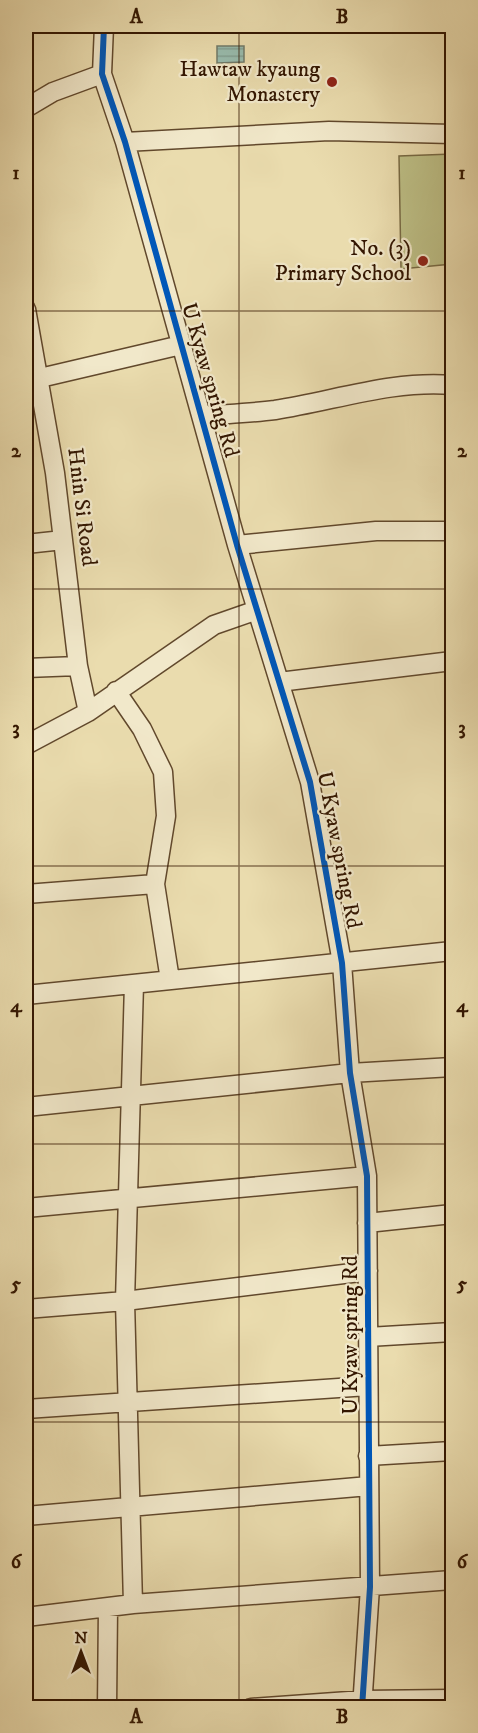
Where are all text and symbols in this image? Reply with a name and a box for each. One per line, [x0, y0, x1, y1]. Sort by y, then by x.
text: A [129, 5, 144, 30]
text: B [336, 5, 348, 30]
place label: Hawtaw kyaung Monastery [180, 56, 321, 108]
marker: Hawtaw kyaung Monastery [325, 75, 339, 89]
text: 1 [12, 161, 20, 186]
text: 1 [458, 161, 466, 186]
place label: No. (3) Primary School [275, 235, 411, 287]
marker: No. (3) Primary School [416, 254, 430, 268]
street label: U Kyaw spring Rd [175, 300, 245, 460]
text: 2 [11, 439, 22, 464]
text: 2 [457, 439, 468, 464]
street label: Hnin Si Road [61, 446, 103, 568]
text: 3 [12, 716, 20, 741]
text: 3 [458, 716, 466, 741]
street label: U Kyaw spring Rd [311, 769, 367, 931]
text: 4 [10, 994, 23, 1019]
text: 4 [456, 994, 469, 1019]
street label: U Kyaw spring Rd [337, 1255, 364, 1415]
text: 5 [10, 1272, 21, 1297]
text: 5 [456, 1272, 467, 1297]
text: 6 [11, 1550, 23, 1575]
text: 6 [457, 1550, 469, 1575]
north arrow [51, 1622, 111, 1682]
text: N [74, 1628, 88, 1648]
text: A [129, 1705, 144, 1730]
text: B [336, 1705, 348, 1730]

